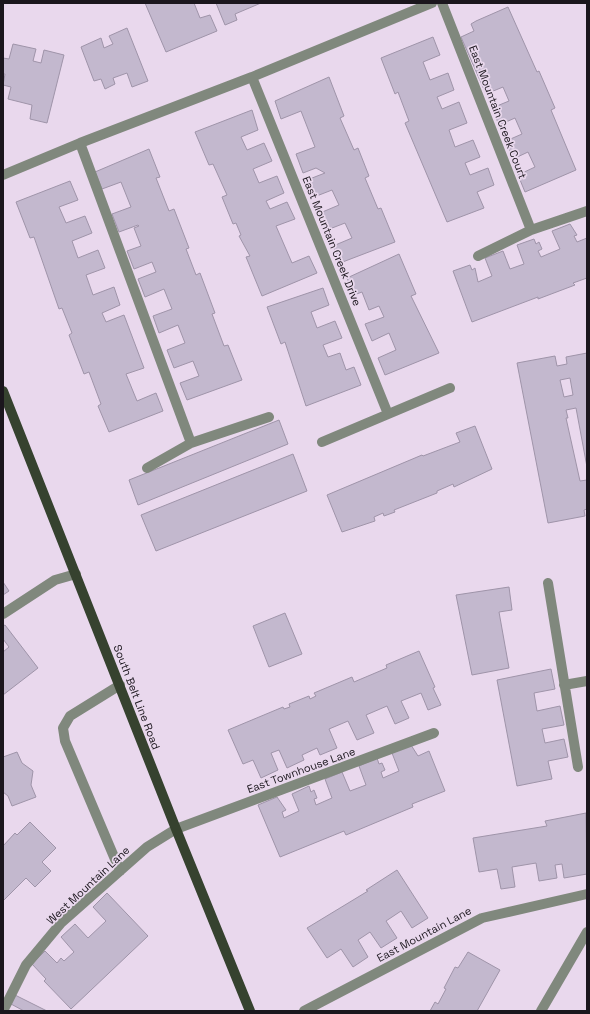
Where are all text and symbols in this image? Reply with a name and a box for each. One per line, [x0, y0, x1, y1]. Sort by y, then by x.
street label: East Mountain Creek Court [466, 43, 530, 181]
street label: East Mountain Creek Drive [300, 174, 364, 308]
street label: South Belt Line Road [111, 643, 163, 751]
street label: East Townhouse Lane [245, 744, 357, 796]
street label: West Mountain Lane [44, 843, 132, 927]
street label: East Mountain Lane [374, 903, 474, 965]

